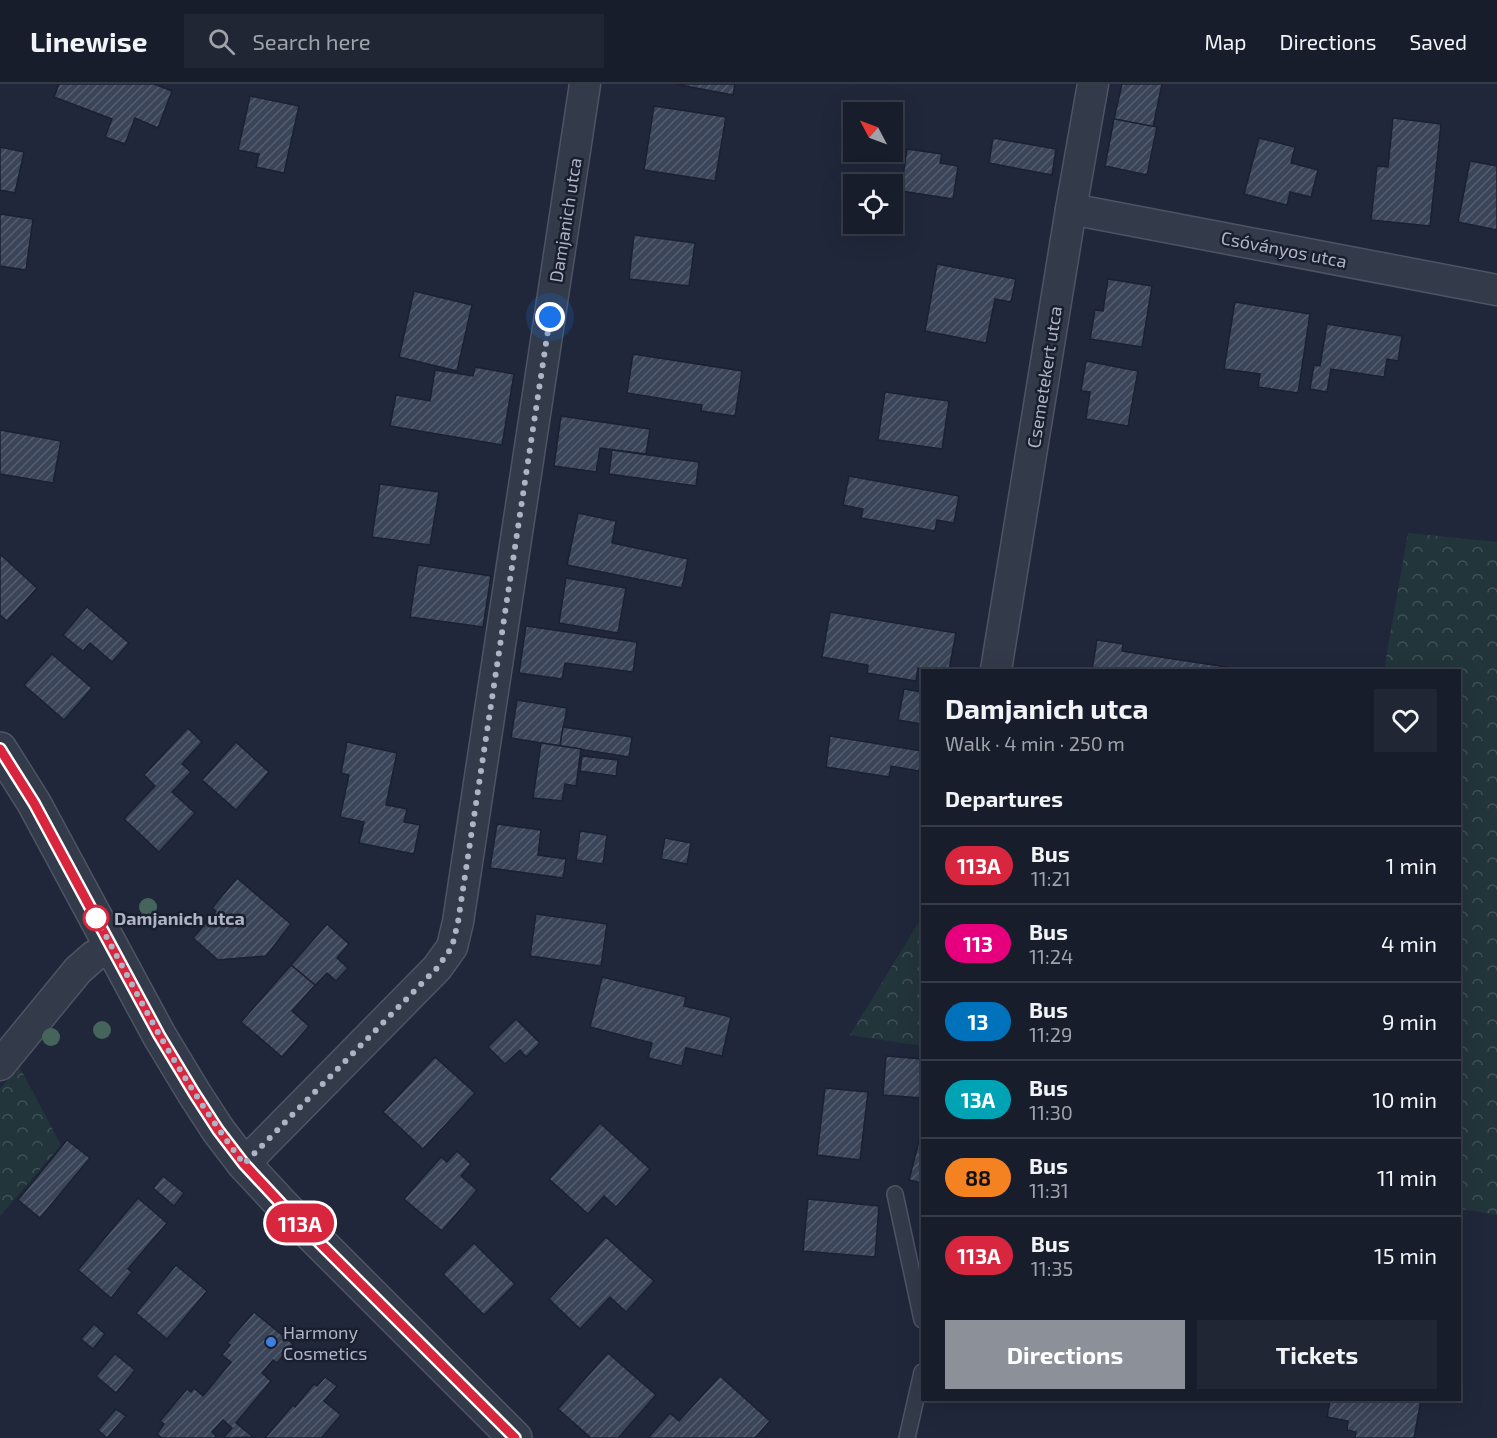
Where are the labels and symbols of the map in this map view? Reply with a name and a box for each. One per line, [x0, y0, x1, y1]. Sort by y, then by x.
north arrow [843, 102, 903, 162]
street label: Damjanich utca [544, 156, 586, 284]
street label: Csóványos utca [1219, 226, 1349, 272]
your location [535, 302, 565, 332]
street label: Csemetekert utca [1022, 304, 1066, 450]
marker: Damjanich utca [83, 905, 109, 931]
place label: Damjanich utca [114, 907, 245, 929]
line badge: 113A [258, 1204, 342, 1242]
place label: Harmony Cosmetics [283, 1321, 367, 1364]
marker: Harmony Cosmetics [264, 1335, 278, 1349]

